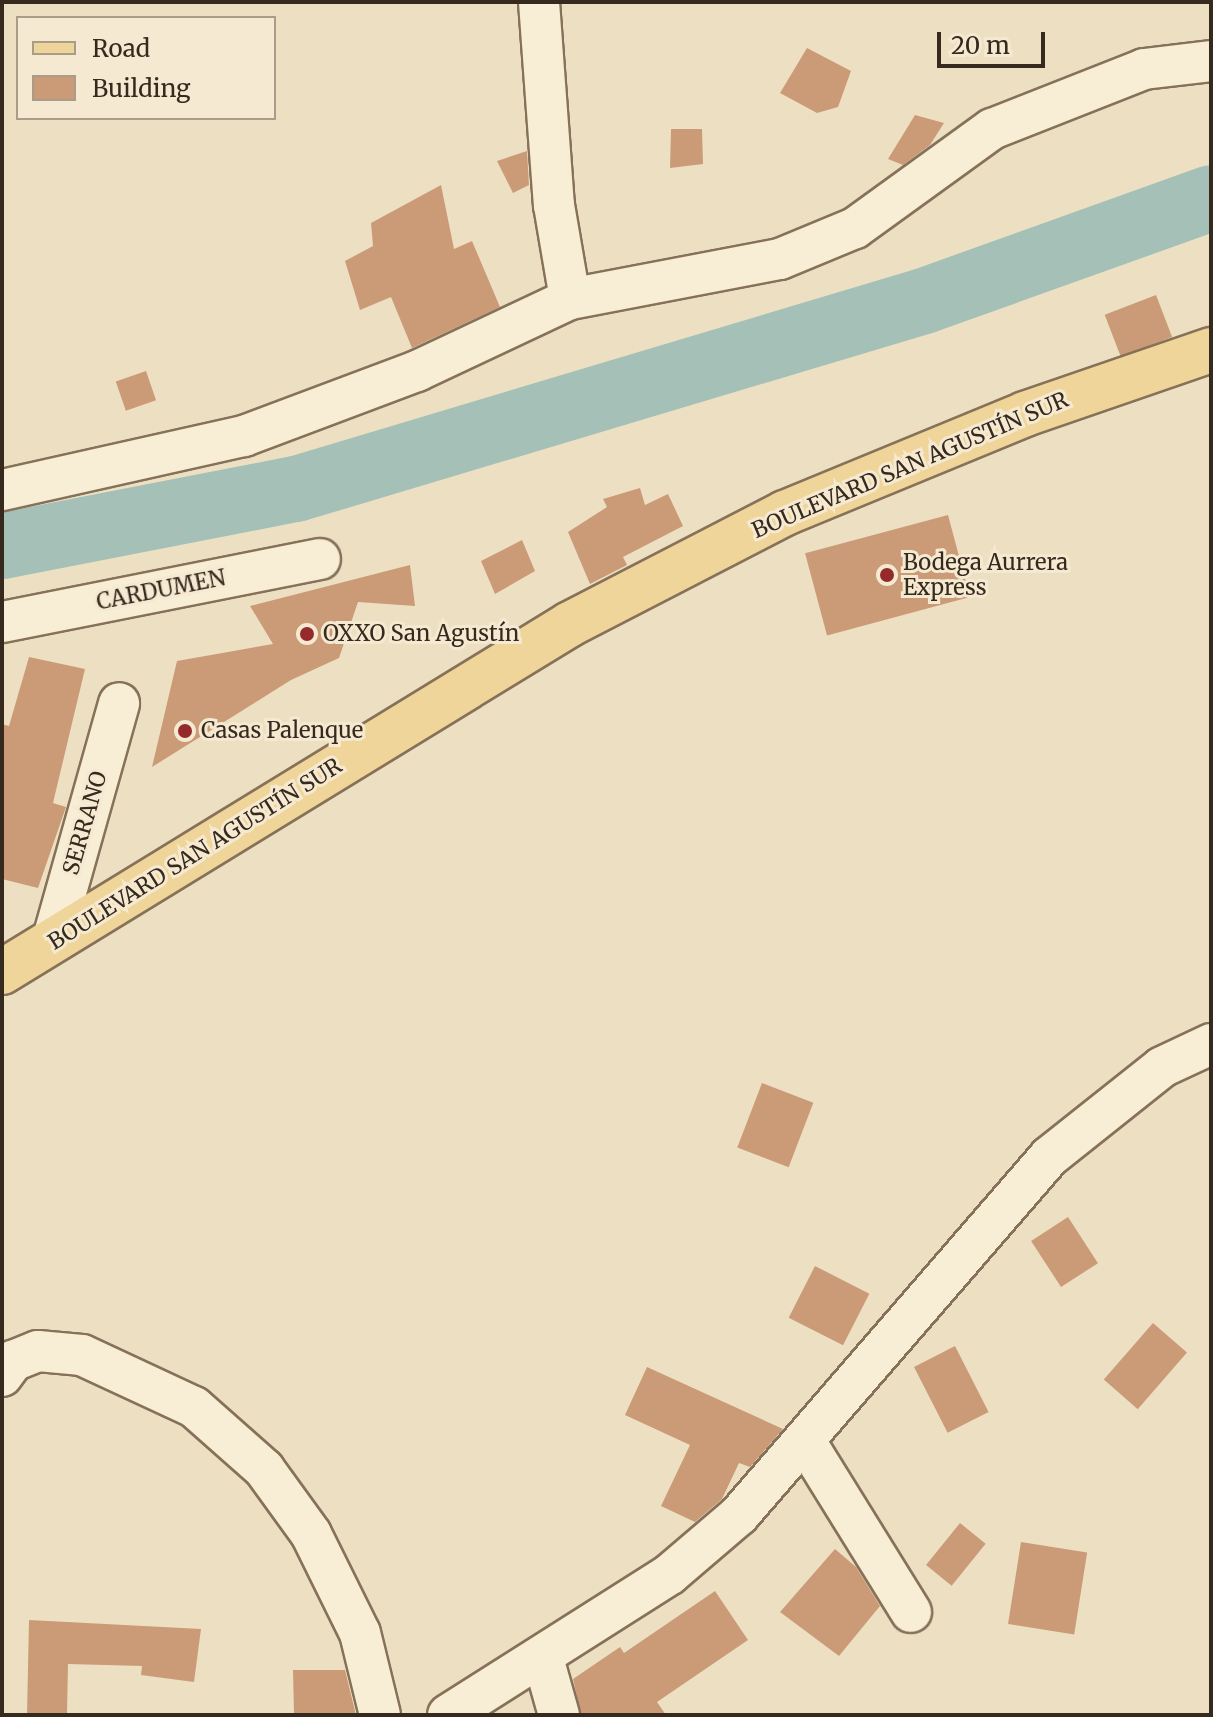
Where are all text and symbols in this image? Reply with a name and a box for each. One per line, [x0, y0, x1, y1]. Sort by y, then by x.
legend [16, 16, 276, 120]
scale bar [941, 16, 1049, 66]
text: 20 m [951, 30, 1010, 61]
text: Road [92, 33, 150, 64]
text: Building [92, 73, 191, 104]
street label: BOULEVARD SAN AGUSTÍN SUR [748, 386, 1072, 544]
place label: Bodega Aurrera Express [903, 549, 1068, 600]
street label: CARDUMEN [94, 565, 228, 615]
marker: Bodega Aurrera Express [878, 566, 896, 584]
place label: OXXO San Agustín [323, 621, 519, 647]
marker: OXXO San Agustín [298, 625, 316, 643]
place label: Casas Palenque [201, 718, 363, 744]
marker: Casas Palenque [176, 722, 194, 740]
street label: BOULEVARD SAN AGUSTÍN SUR [43, 752, 347, 956]
street label: SERRANO [58, 768, 112, 878]

